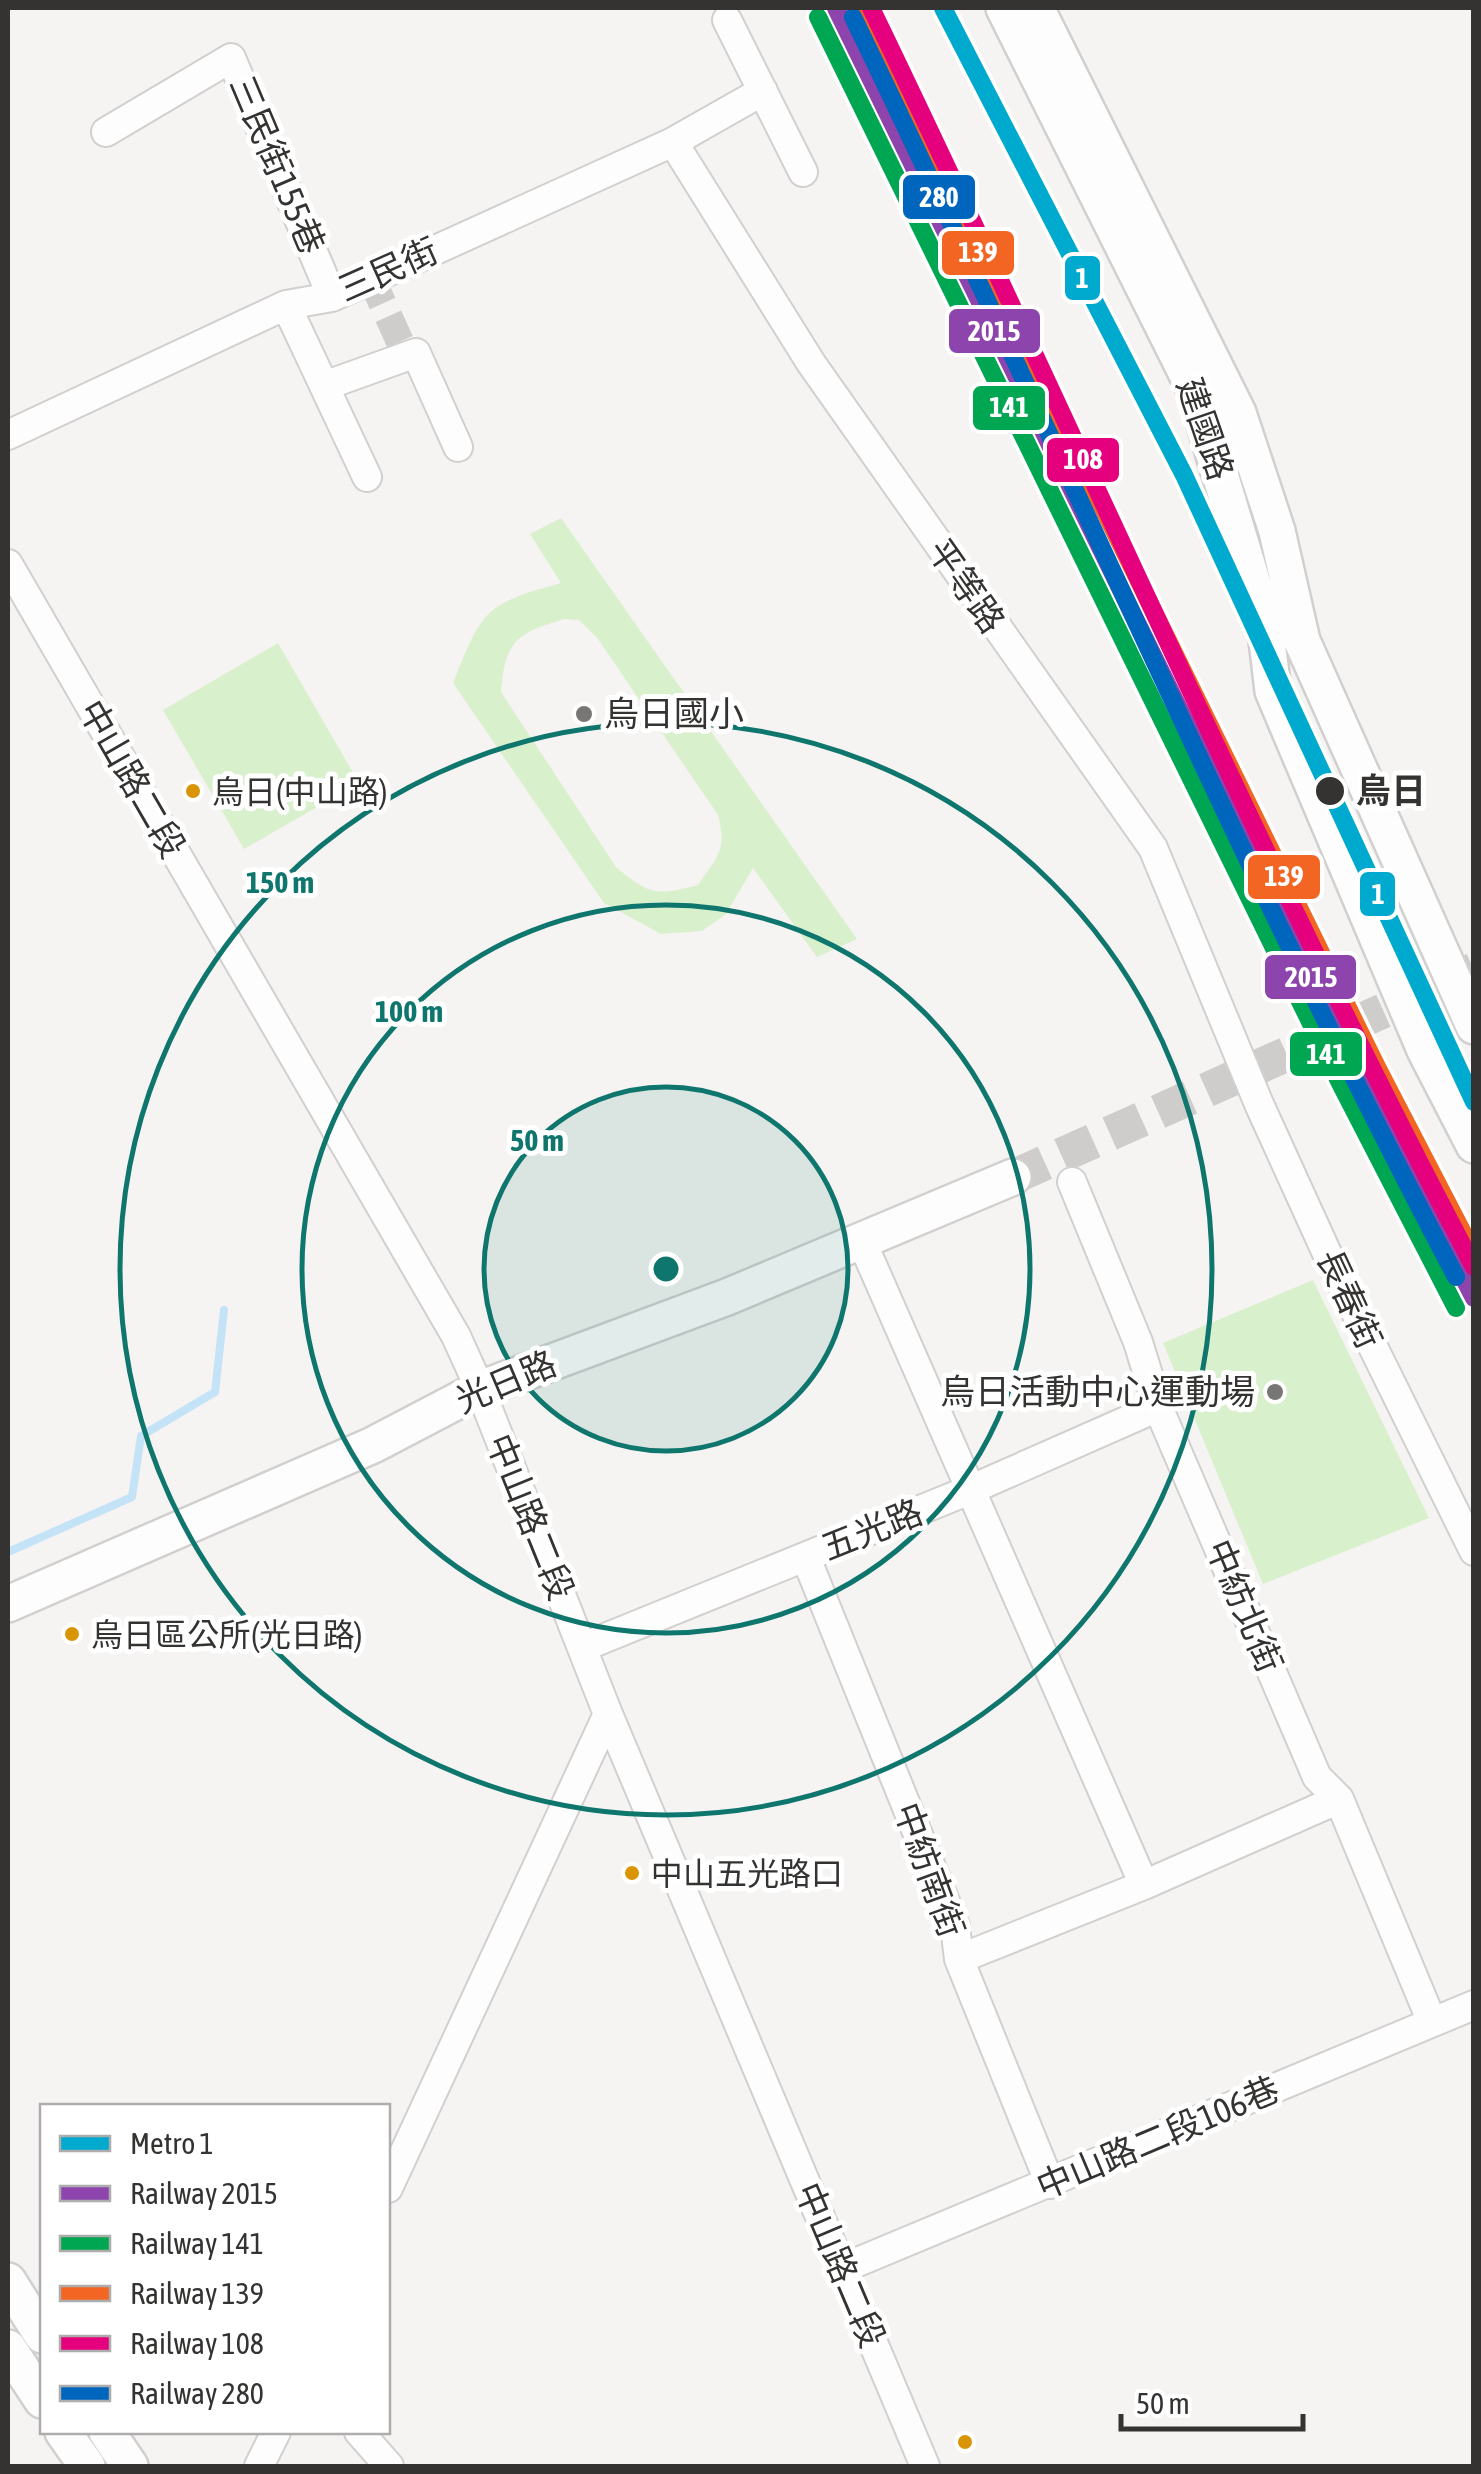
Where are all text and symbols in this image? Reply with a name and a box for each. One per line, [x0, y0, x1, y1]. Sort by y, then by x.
street label: 三民街155巷 [223, 70, 333, 260]
line badge: 280 [901, 173, 977, 221]
text: 280 [919, 181, 959, 213]
street label: 三民街 [331, 229, 444, 309]
line badge: 139 [940, 229, 1016, 277]
text: 139 [958, 236, 998, 268]
line badge: 1 [1063, 254, 1102, 302]
text: 1 [1075, 262, 1089, 294]
line badge: 2015 [947, 307, 1042, 355]
text: 2015 [968, 315, 1020, 347]
street label: 建國路 [1170, 373, 1242, 485]
line badge: 141 [971, 384, 1047, 432]
text: 141 [989, 391, 1029, 423]
line badge: 108 [1045, 436, 1121, 484]
text: 108 [1063, 443, 1103, 475]
street label: 平等路 [920, 531, 1013, 640]
street label: 中山路二段 [72, 693, 194, 864]
place label: 烏日國小 [604, 693, 744, 733]
marker: 烏日國小 [573, 703, 595, 725]
place label: 烏日 [1356, 770, 1426, 810]
place label: 烏日(中山路) [212, 773, 387, 810]
marker: 烏日 [1313, 774, 1347, 808]
marker: 烏日(中山路) [183, 781, 203, 801]
line badge: 139 [1246, 853, 1322, 901]
text: 139 [1264, 860, 1304, 892]
text: 150 m [246, 865, 314, 899]
line badge: 1 [1358, 870, 1397, 918]
text: 1 [1371, 878, 1385, 910]
line badge: 2015 [1263, 953, 1358, 1001]
text: 2015 [1285, 961, 1337, 993]
text: 100 m [375, 994, 443, 1028]
line badge: 141 [1288, 1030, 1364, 1078]
text: 141 [1306, 1038, 1346, 1070]
text: 50 m [510, 1123, 564, 1157]
street label: 長春街 [1310, 1243, 1390, 1355]
centre of rings [648, 1251, 684, 1287]
street label: 光日路 [449, 1342, 562, 1420]
place label: 烏日活動中心運動場 [940, 1371, 1255, 1411]
marker: 烏日活動中心運動場 [1264, 1381, 1286, 1403]
street label: 中山路二段 [480, 1428, 582, 1605]
street label: 五光路 [815, 1491, 928, 1567]
street label: 中紡北街 [1199, 1533, 1291, 1678]
place label: 烏日區公所(光日路) [91, 1616, 362, 1653]
marker: 烏日區公所(光日路) [62, 1624, 82, 1644]
street label: 中紡南街 [887, 1797, 973, 1942]
place label: 中山五光路口 [651, 1855, 843, 1892]
marker: 中山五光路口 [622, 1863, 642, 1883]
street label: 中山路二段106巷 [1030, 2068, 1285, 2206]
legend [40, 2104, 390, 2434]
text: Metro 1 [130, 2126, 214, 2160]
text: Railway 2015 [130, 2176, 278, 2210]
street label: 中山路二段 [788, 2176, 894, 2353]
text: Railway 141 [130, 2226, 264, 2260]
text: Railway 139 [130, 2276, 264, 2310]
text: Railway 108 [130, 2326, 264, 2360]
scale bar [1121, 2369, 1304, 2431]
text: Railway 280 [130, 2376, 264, 2410]
text: 50 m [1136, 2386, 1190, 2420]
unlabelled marker [955, 2432, 975, 2452]

